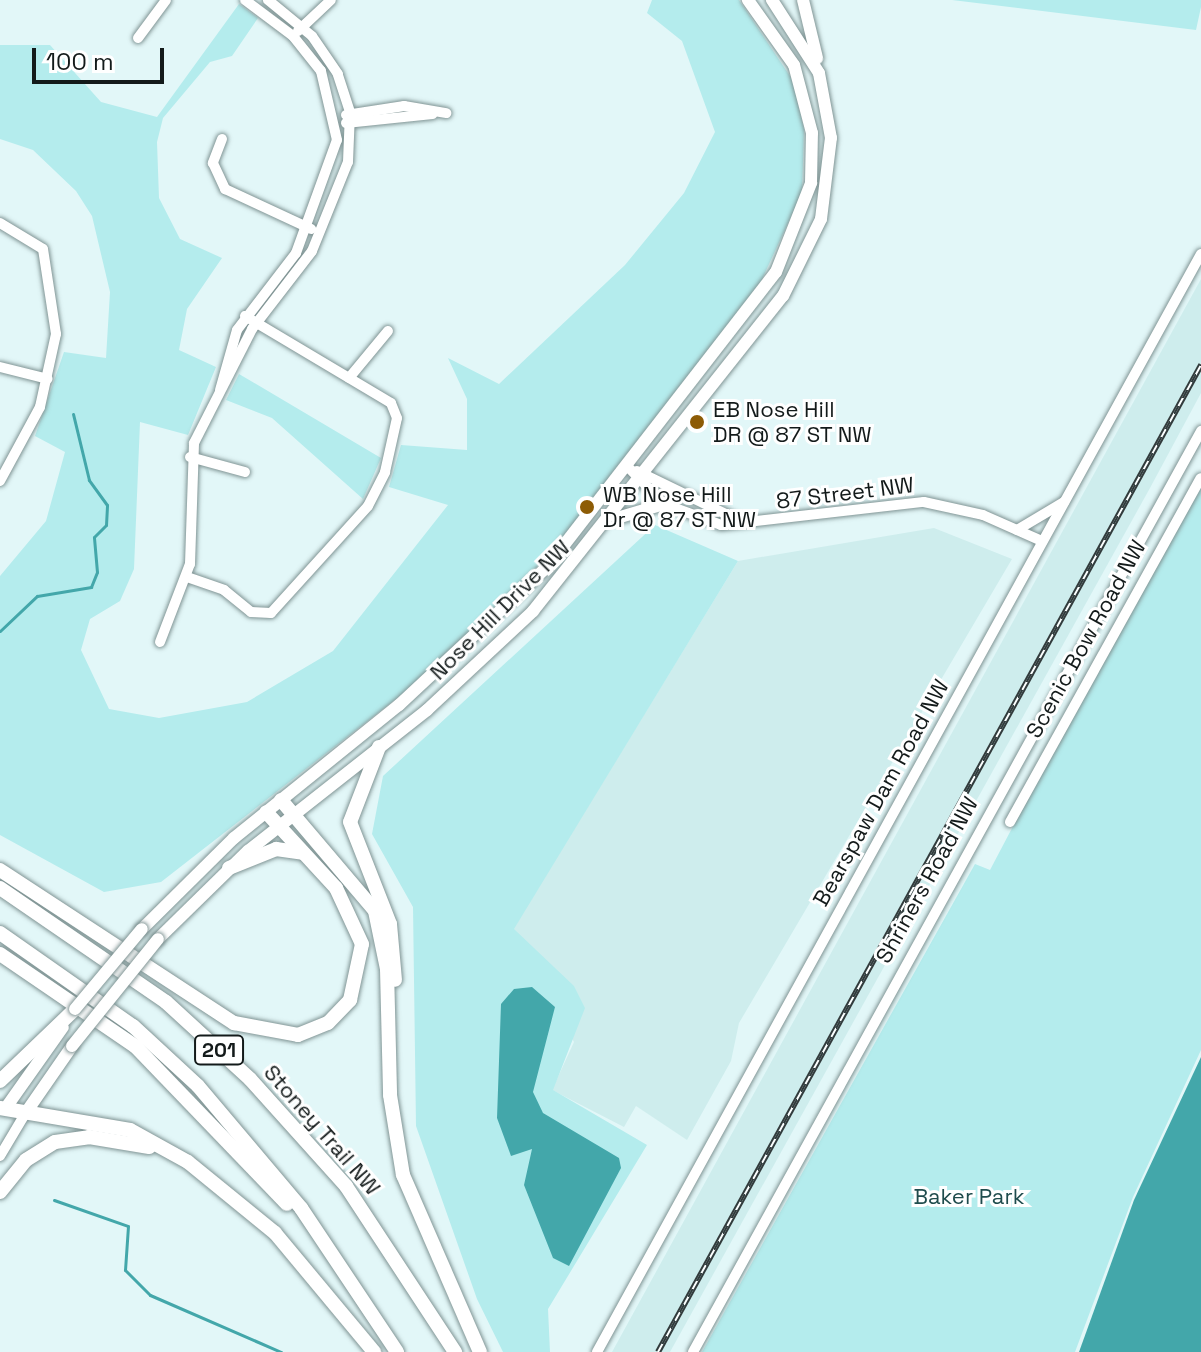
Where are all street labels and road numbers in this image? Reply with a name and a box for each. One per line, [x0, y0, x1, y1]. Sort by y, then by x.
street label: 87 Street NW [775, 471, 915, 515]
street label: Nose Hill Drive NW [425, 535, 575, 685]
street label: Scenic Bow Road NW [1021, 535, 1151, 743]
street label: Bearspaw Dam Road NW [808, 675, 954, 911]
street label: Shriners Road NW [870, 792, 984, 968]
road number: 201 [193, 1034, 245, 1066]
street label: Stoney Trail NW [258, 1059, 386, 1201]

